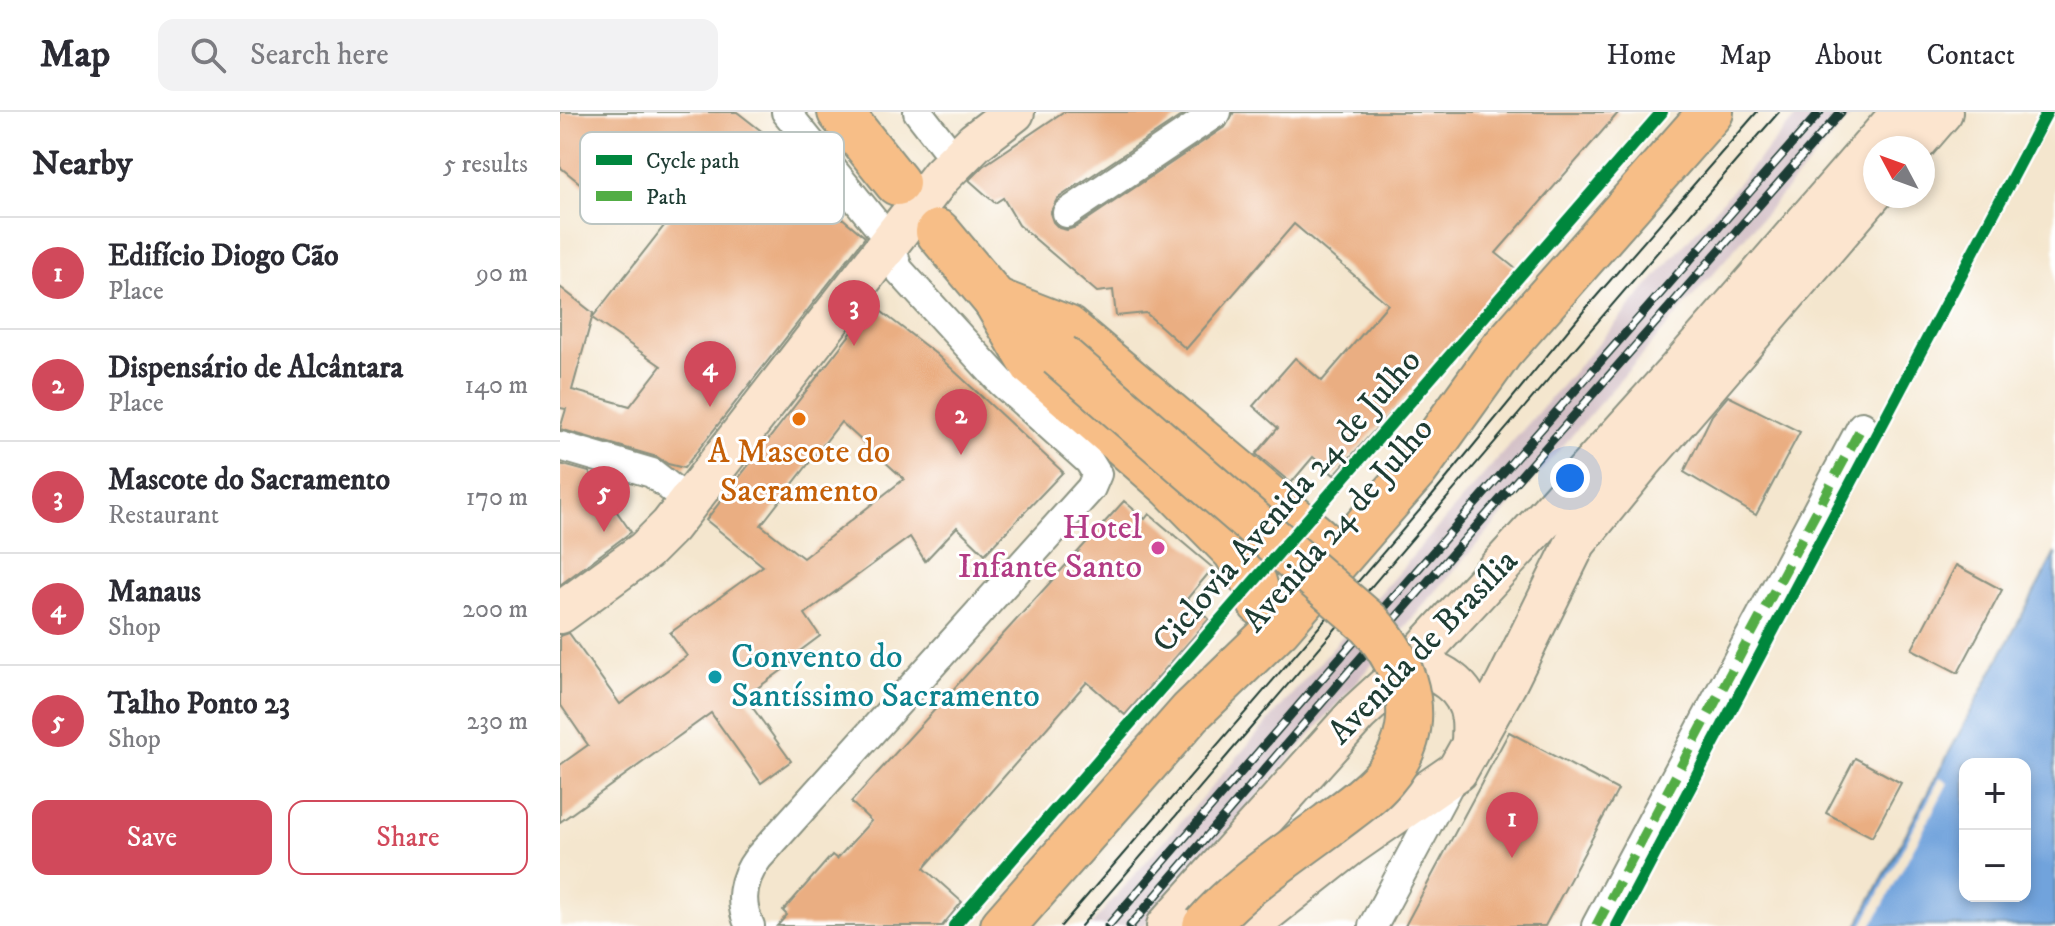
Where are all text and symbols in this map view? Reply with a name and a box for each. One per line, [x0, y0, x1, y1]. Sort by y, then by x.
search box [158, 19, 718, 91]
text: Map [40, 31, 110, 79]
icon: search [186, 33, 230, 77]
text: Search here [250, 37, 389, 74]
text: Home [1607, 38, 1676, 73]
text: Map [1720, 38, 1771, 73]
text: About [1815, 38, 1882, 73]
text: Contact [1926, 38, 2015, 73]
legend [580, 132, 844, 224]
north arrow [1863, 136, 1935, 208]
text: Nearby [32, 143, 133, 185]
text: 5 results [443, 148, 528, 181]
text: Cycle path [646, 148, 740, 175]
text: Path [646, 184, 687, 211]
text: Edifício Diogo Cão [108, 238, 339, 275]
text: 1 [53, 257, 63, 290]
text: 90 m [476, 257, 528, 290]
text: Place [108, 275, 164, 308]
pin: 3 [828, 280, 880, 346]
pin: 4 [684, 341, 736, 407]
street label: Ciclovia Avenida 24 de Julho [1144, 341, 1430, 661]
text: Dispensário de Alcântara [108, 350, 403, 387]
text: 2 [52, 369, 64, 402]
text: 140 m [464, 369, 528, 402]
text: Place [108, 387, 164, 420]
pin: 2 [935, 389, 987, 455]
street label: Avenida 24 de Julho [1234, 409, 1442, 641]
marker: A Mascote do Sacramento [790, 410, 808, 428]
place label: A Mascote do Sacramento [708, 431, 890, 512]
your location [1550, 458, 1590, 498]
text: Mascote do Sacramento [108, 462, 390, 499]
pin: 5 [578, 466, 630, 532]
text: 3 [53, 481, 63, 514]
text: 170 m [466, 481, 528, 514]
text: Restaurant [108, 499, 219, 532]
place label: Hotel Infante Santo [958, 507, 1143, 588]
marker: Hotel Infante Santo [1149, 539, 1167, 557]
street label: Avenida de Brasília [1319, 540, 1527, 753]
text: Manaus [108, 574, 201, 611]
text: 4 [51, 593, 65, 626]
text: 200 m [462, 593, 528, 626]
text: Shop [108, 611, 161, 644]
place label: Convento do Santíssimo Sacramento [731, 636, 1040, 717]
marker: Convento do Santíssimo Sacramento [706, 668, 724, 686]
text: Talho Ponto 23 [108, 686, 290, 723]
text: 5 [52, 705, 64, 738]
text: 230 m [466, 705, 528, 738]
text: Shop [108, 723, 161, 756]
map controls [1959, 758, 2031, 902]
button: + [1959, 758, 2031, 830]
pin: 1 [1486, 792, 1538, 858]
button: Save [32, 800, 272, 875]
button: Share [288, 800, 528, 875]
button: − [1959, 830, 2031, 902]

